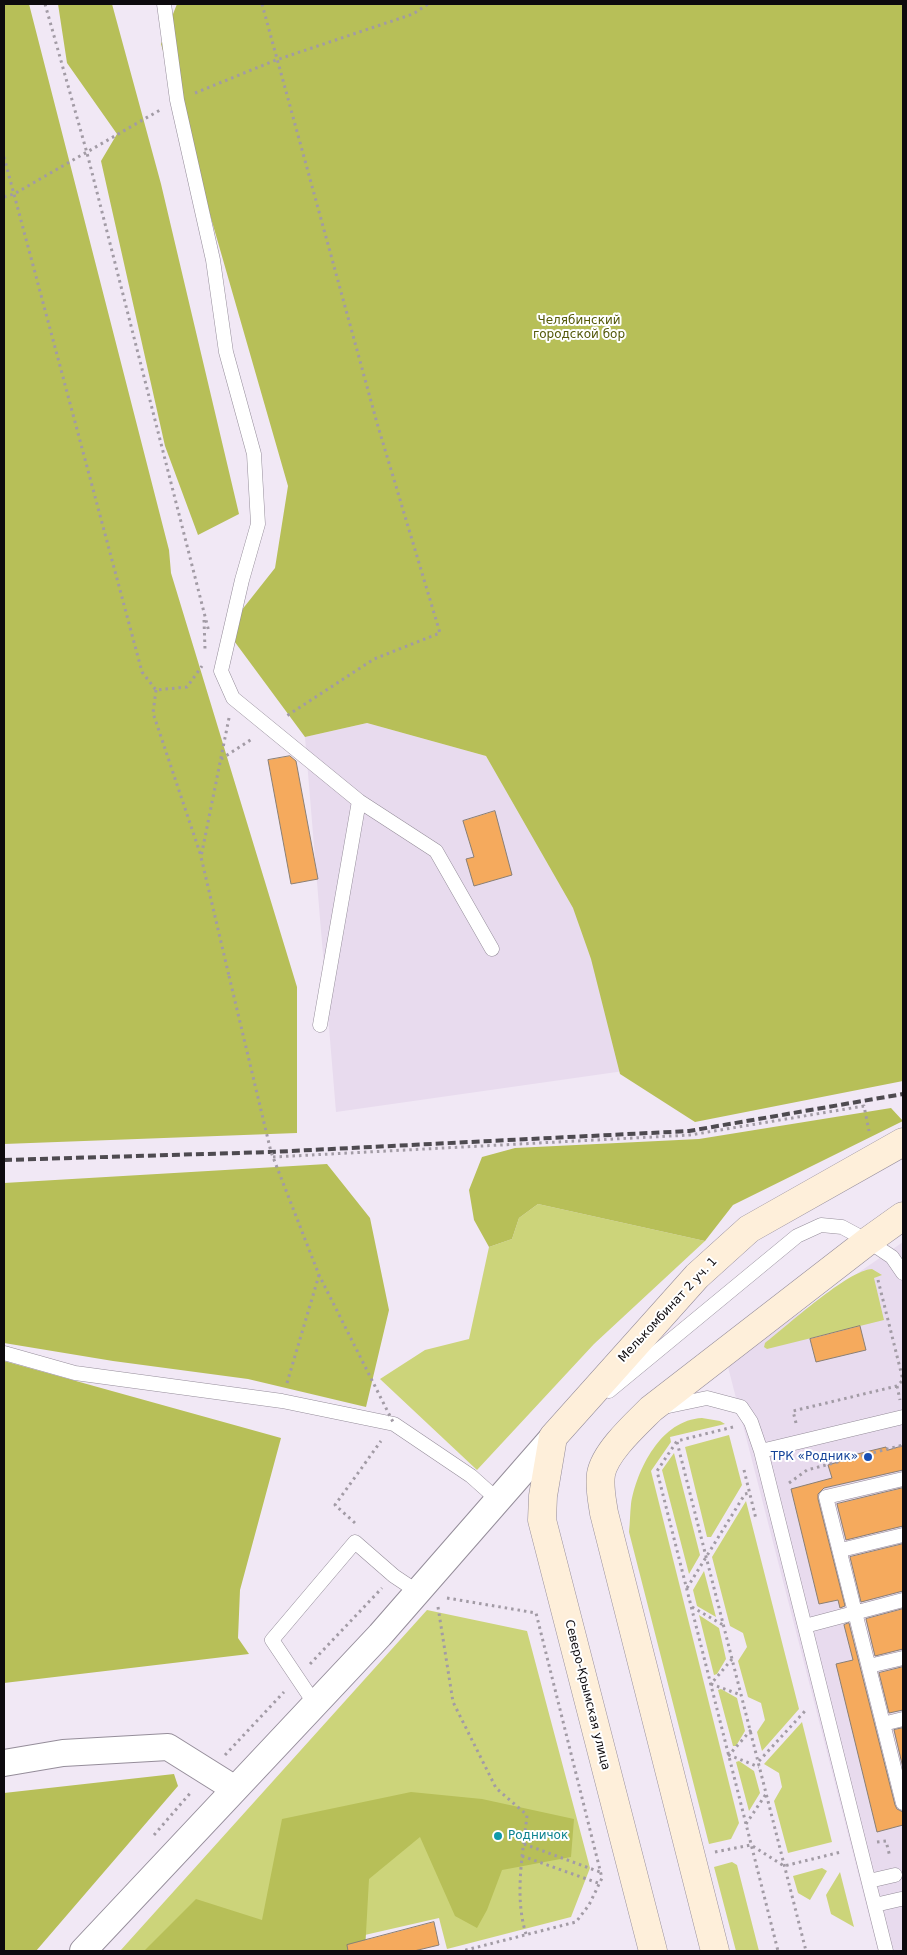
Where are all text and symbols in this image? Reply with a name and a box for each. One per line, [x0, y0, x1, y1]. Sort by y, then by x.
park label: Челябинский городской бор [533, 314, 625, 342]
street label: Мелькомбинат 2 уч. 1 [616, 1255, 720, 1365]
place label: ТРК «Родник» [771, 1450, 858, 1464]
marker: ТРК «Родник» [862, 1451, 874, 1463]
street label: Северо-Крымская улица [561, 1618, 613, 1772]
place label: Родничок [508, 1829, 568, 1843]
marker: Родничок [492, 1830, 504, 1842]

